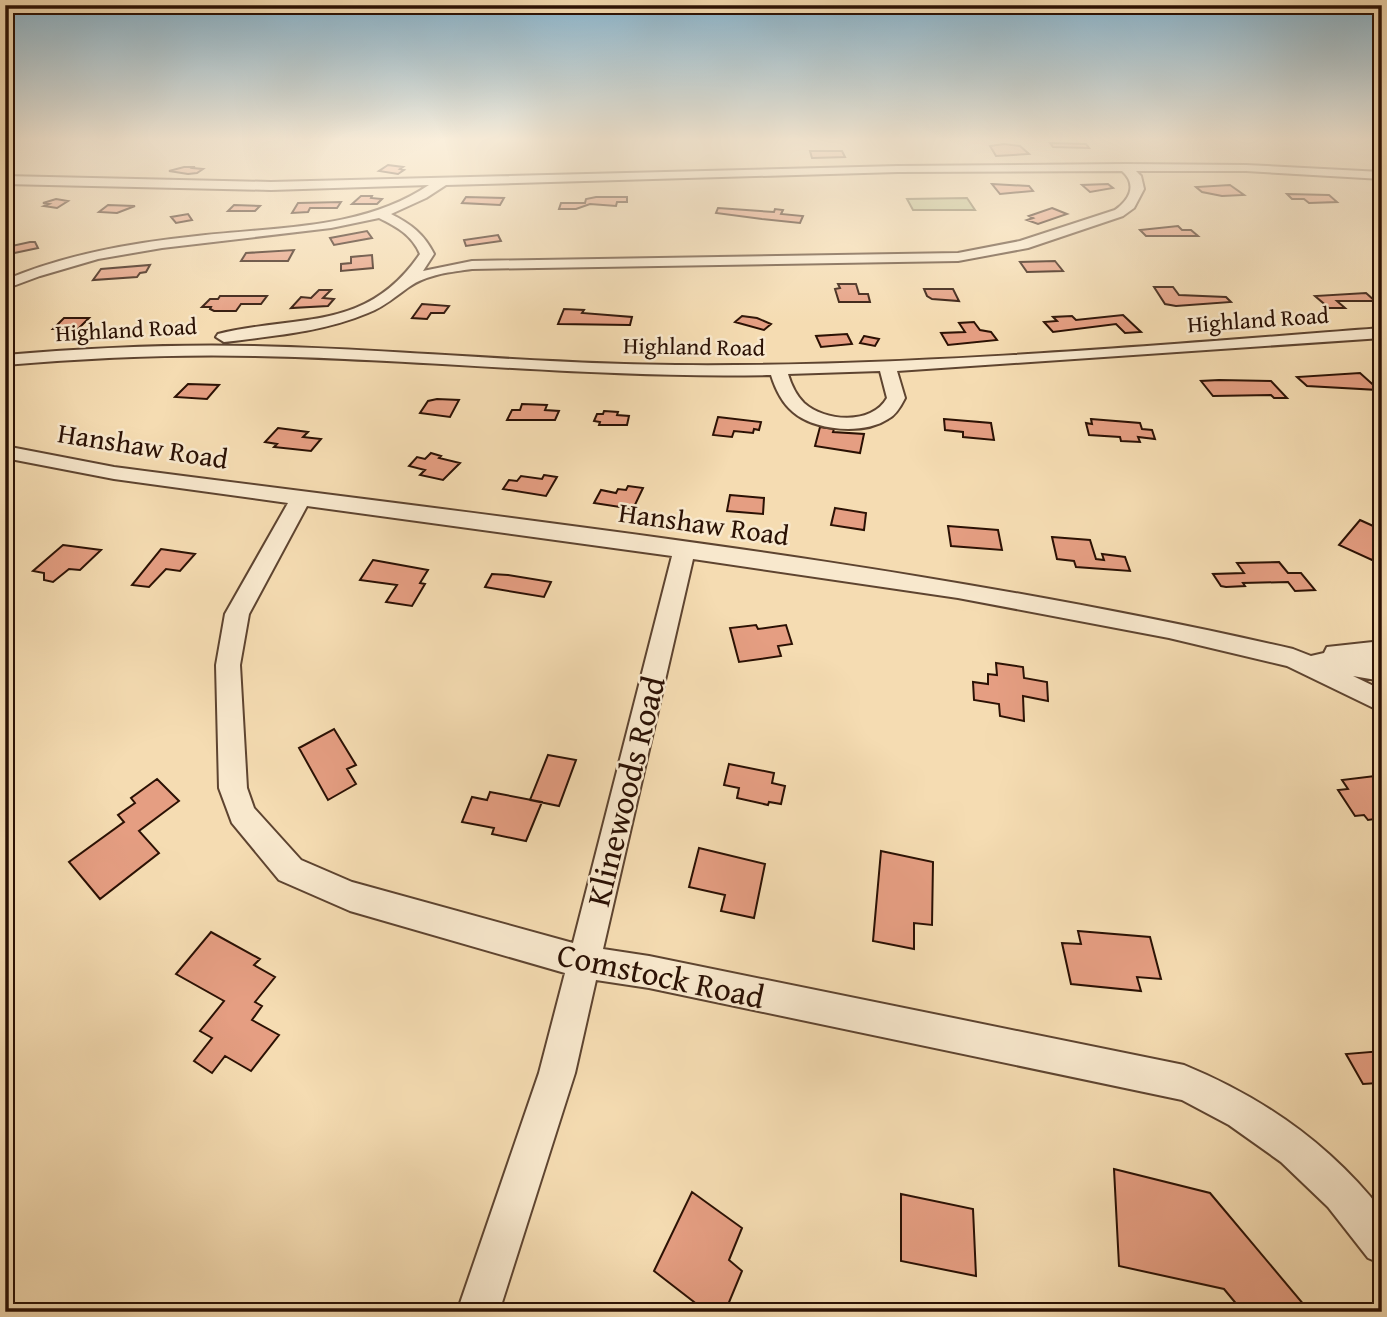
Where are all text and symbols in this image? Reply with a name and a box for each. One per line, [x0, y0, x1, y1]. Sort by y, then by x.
street label: Highland Road [1186, 298, 1331, 340]
street label: Highland Road [54, 309, 198, 349]
street label: Highland Road [623, 328, 766, 364]
street label: Hanshaw Road [55, 411, 231, 479]
street label: Hanshaw Road [616, 491, 792, 555]
street label: Klinewoods Road [573, 670, 677, 911]
street label: Comstock Road [553, 930, 769, 1020]

